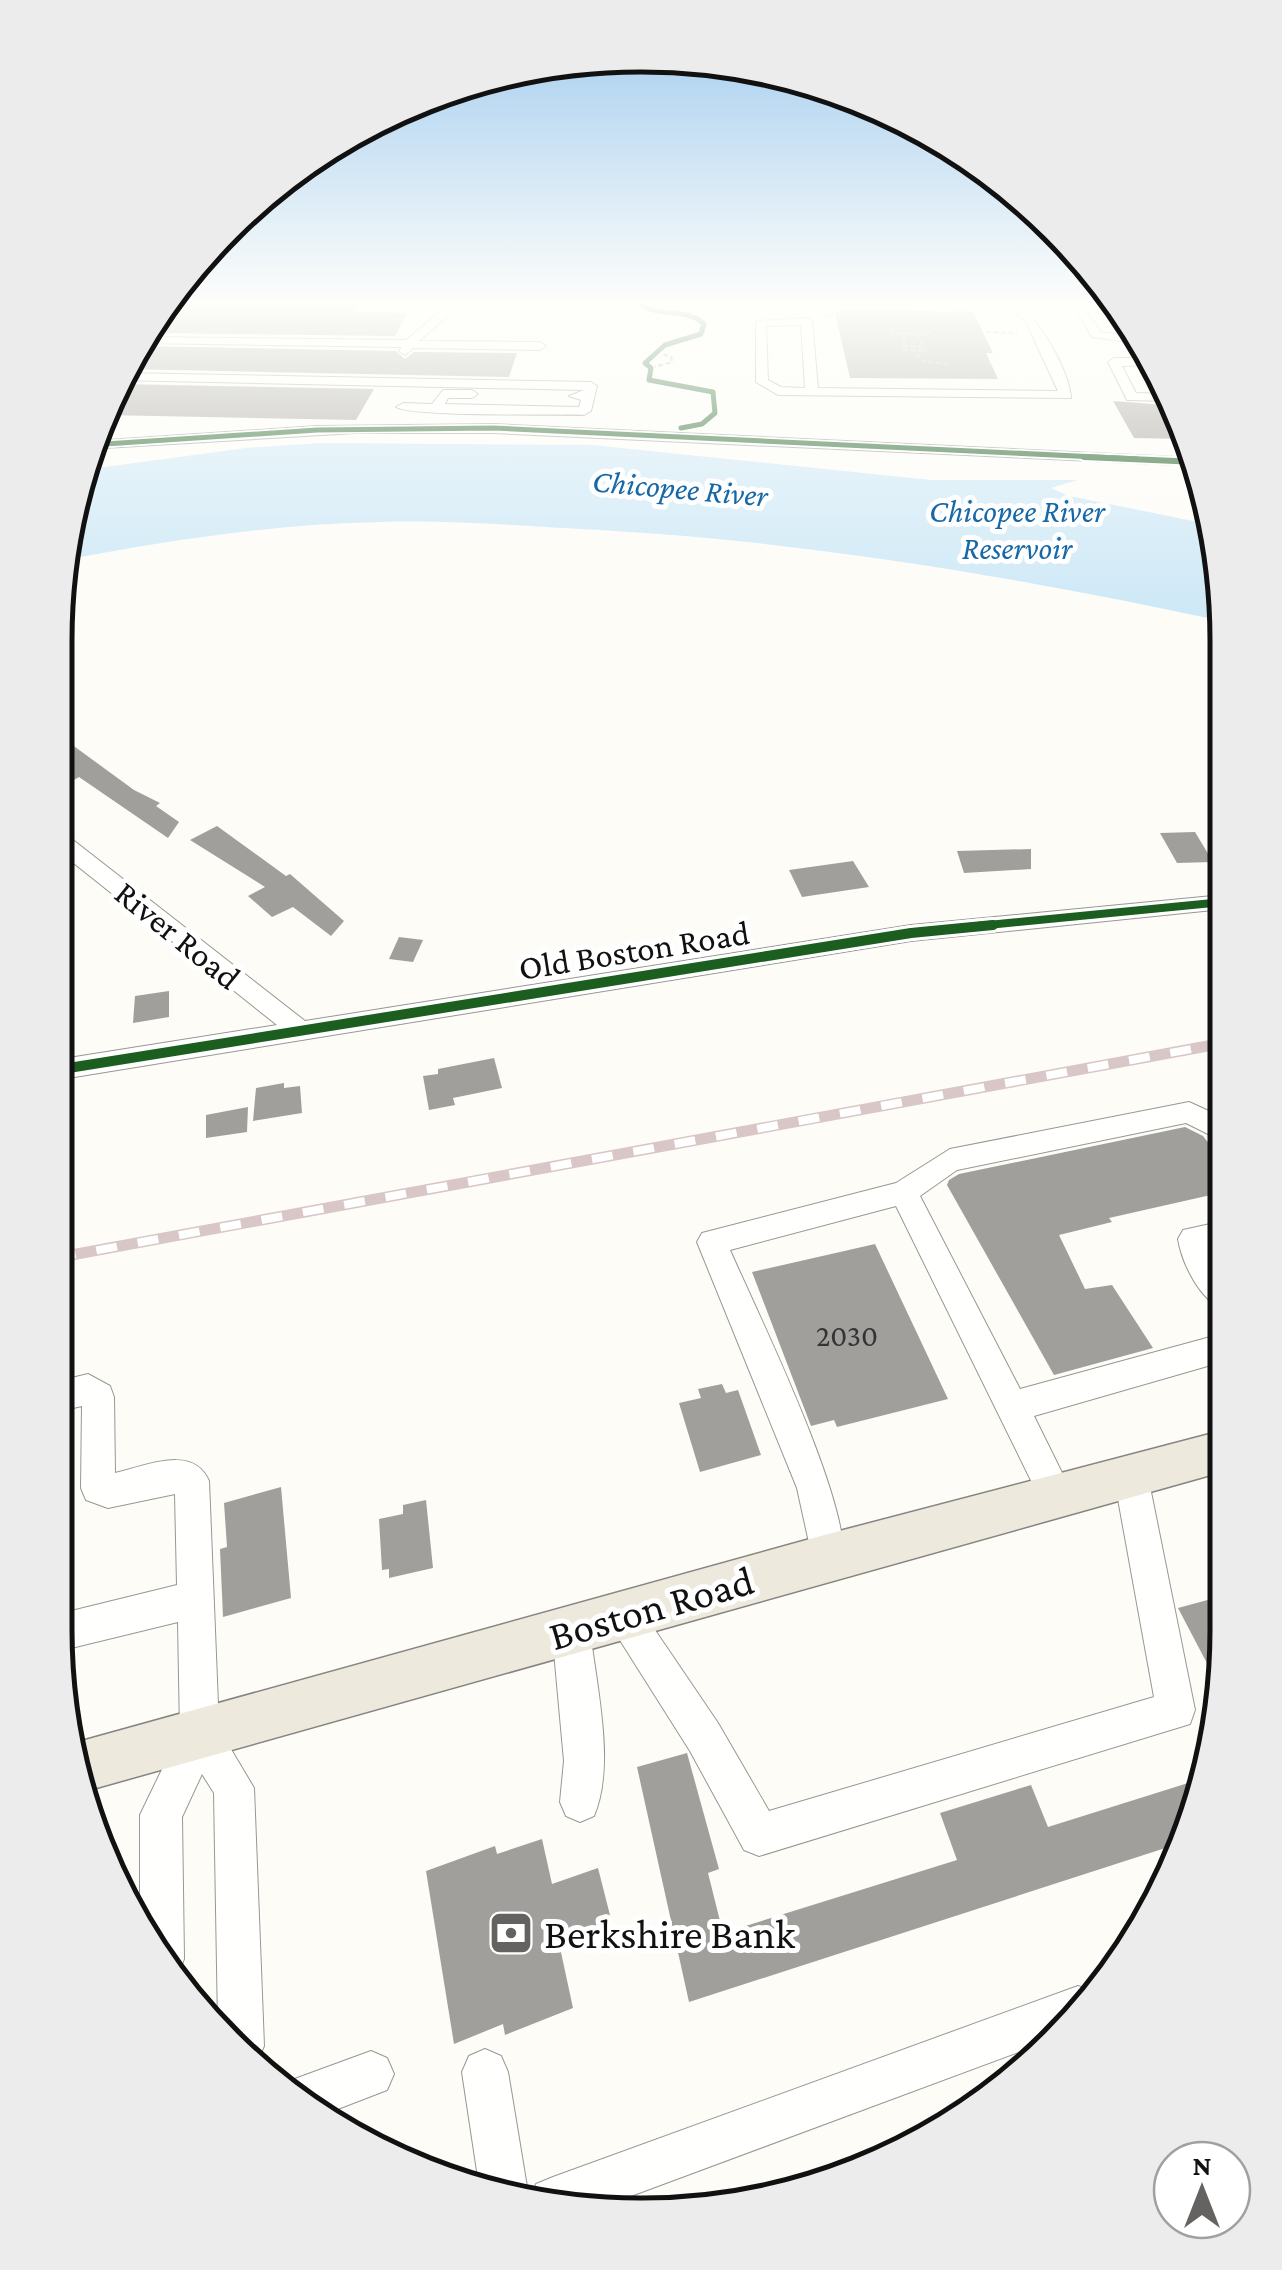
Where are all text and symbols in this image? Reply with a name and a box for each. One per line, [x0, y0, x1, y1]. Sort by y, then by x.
water label: Chicopee River [591, 462, 770, 514]
water label: Chicopee River Reservoir [929, 493, 1106, 566]
street label: River Road [107, 873, 248, 998]
street label: Old Boston Road [516, 913, 752, 988]
house number: 2030 [816, 1319, 878, 1352]
street label: Boston Road [544, 1556, 759, 1659]
bank icon: Berkshire Bank [488, 1910, 534, 1956]
place label: Berkshire Bank [544, 1910, 795, 1957]
north arrow [1152, 2140, 1252, 2240]
text: N [1192, 2150, 1212, 2181]

